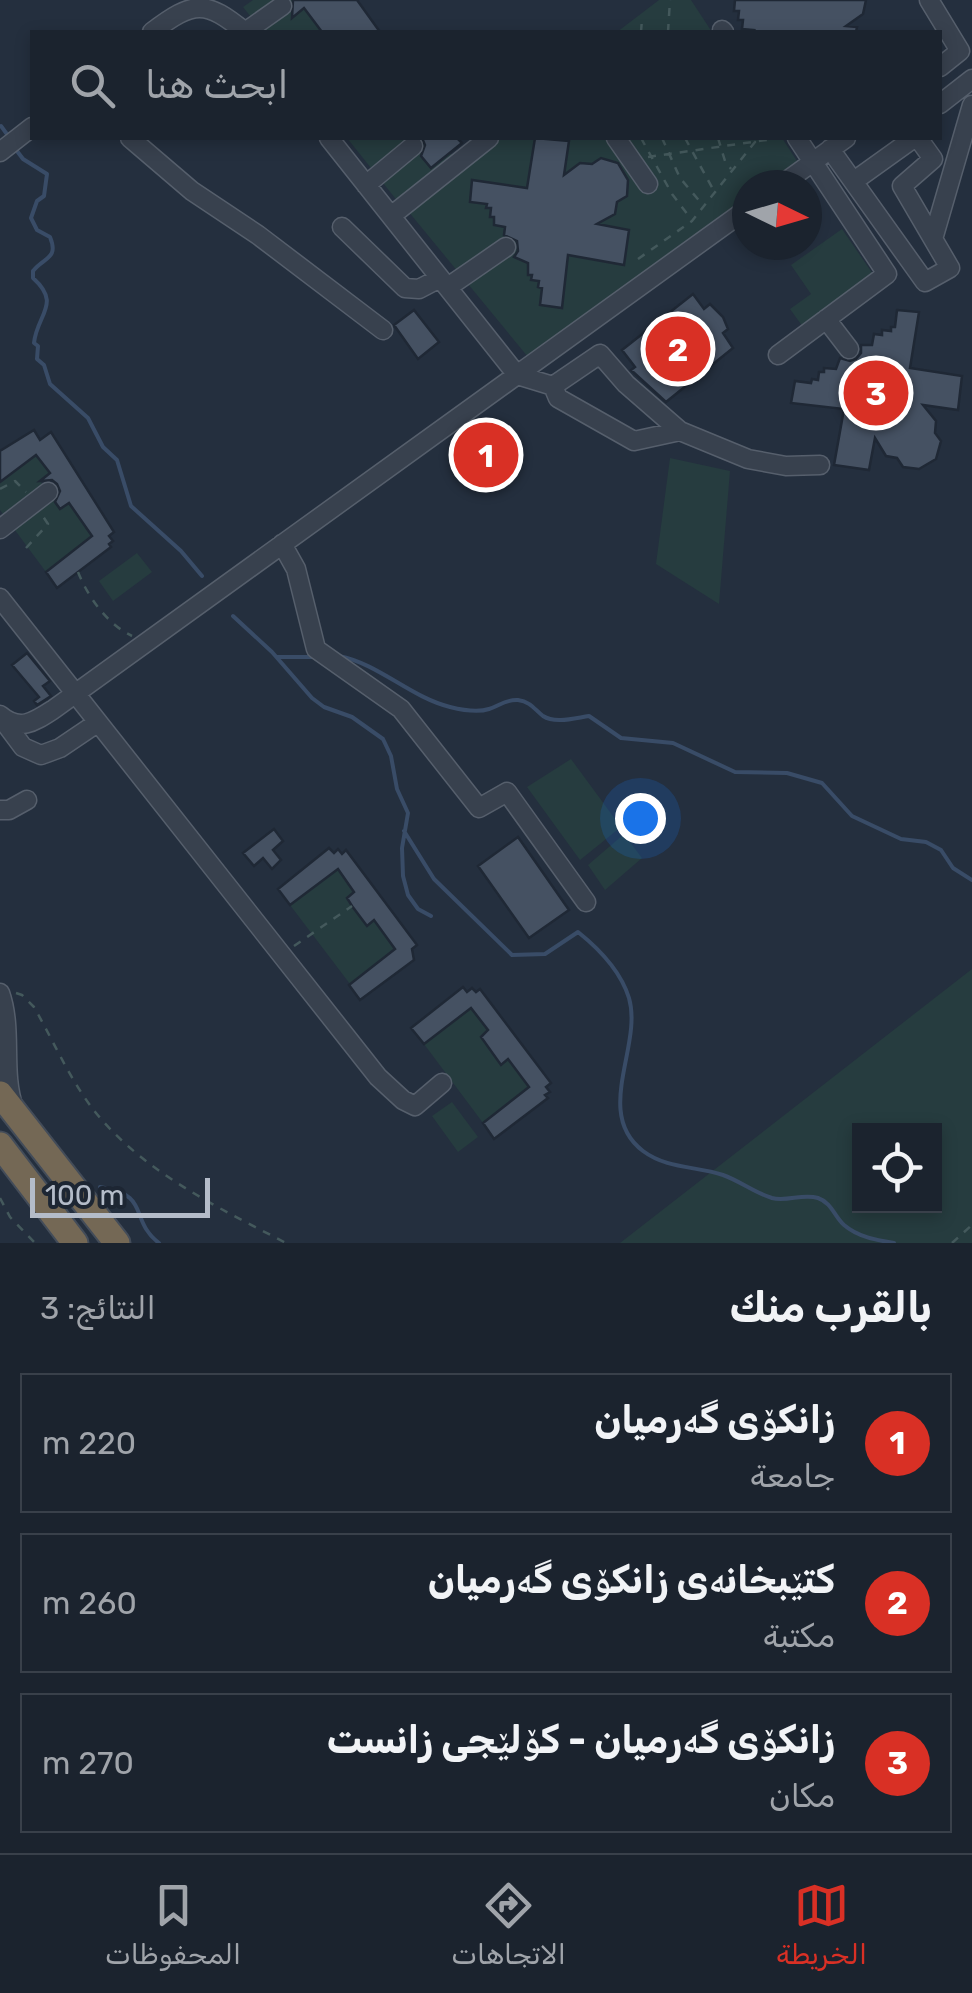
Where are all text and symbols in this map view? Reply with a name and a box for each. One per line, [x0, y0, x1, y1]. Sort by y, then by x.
search box [30, 30, 942, 140]
icon: search [65, 58, 120, 113]
text: ابحث هنا [145, 62, 288, 108]
north arrow [732, 170, 822, 260]
pin: 2 [646, 312, 710, 386]
pin: 3 [844, 356, 908, 430]
pin: 1 [454, 418, 518, 492]
your location [615, 793, 666, 844]
map controls [852, 1123, 942, 1213]
button: locate [852, 1123, 942, 1213]
scale bar [30, 1173, 210, 1218]
text: 100 m [45, 1179, 124, 1212]
text: بالقرب منك [730, 1283, 932, 1333]
text: النتائج: 3 [40, 1289, 156, 1327]
text: زانکۆی گەرمیان [594, 1397, 835, 1443]
text: 220 m [42, 1424, 136, 1462]
text: 1 [890, 1424, 905, 1462]
text: جامعة [750, 1457, 835, 1495]
text: کتێبخانەی زانکۆی گەرمیان [428, 1557, 835, 1603]
text: 260 m [42, 1584, 137, 1622]
text: 2 [887, 1584, 908, 1622]
text: مكتبة [763, 1617, 835, 1655]
text: زانکۆی گەرمیان - کۆلێجی زانست [327, 1717, 835, 1763]
text: 270 m [42, 1744, 134, 1782]
text: 3 [887, 1744, 908, 1782]
text: مكان [769, 1777, 835, 1815]
tab: المحفوظات [105, 1878, 241, 1971]
tab: الاتجاهات [451, 1878, 566, 1971]
tab: الخريطة [776, 1878, 867, 1971]

